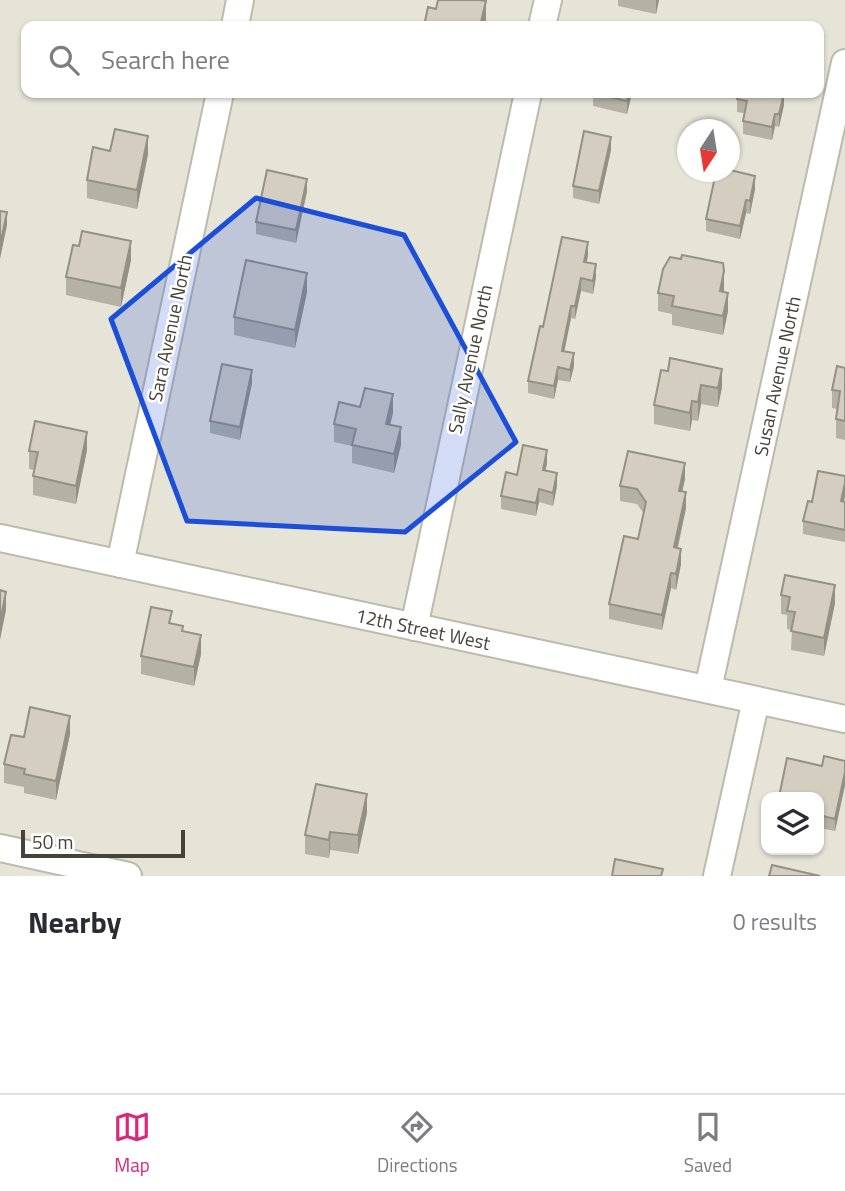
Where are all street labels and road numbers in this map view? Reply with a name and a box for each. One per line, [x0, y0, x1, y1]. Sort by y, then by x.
street label: Sara Avenue North [140, 252, 199, 404]
street label: Sally Avenue North [440, 282, 499, 436]
street label: Susan Avenue North [745, 293, 808, 459]
street label: 12th Street West [353, 600, 493, 657]

